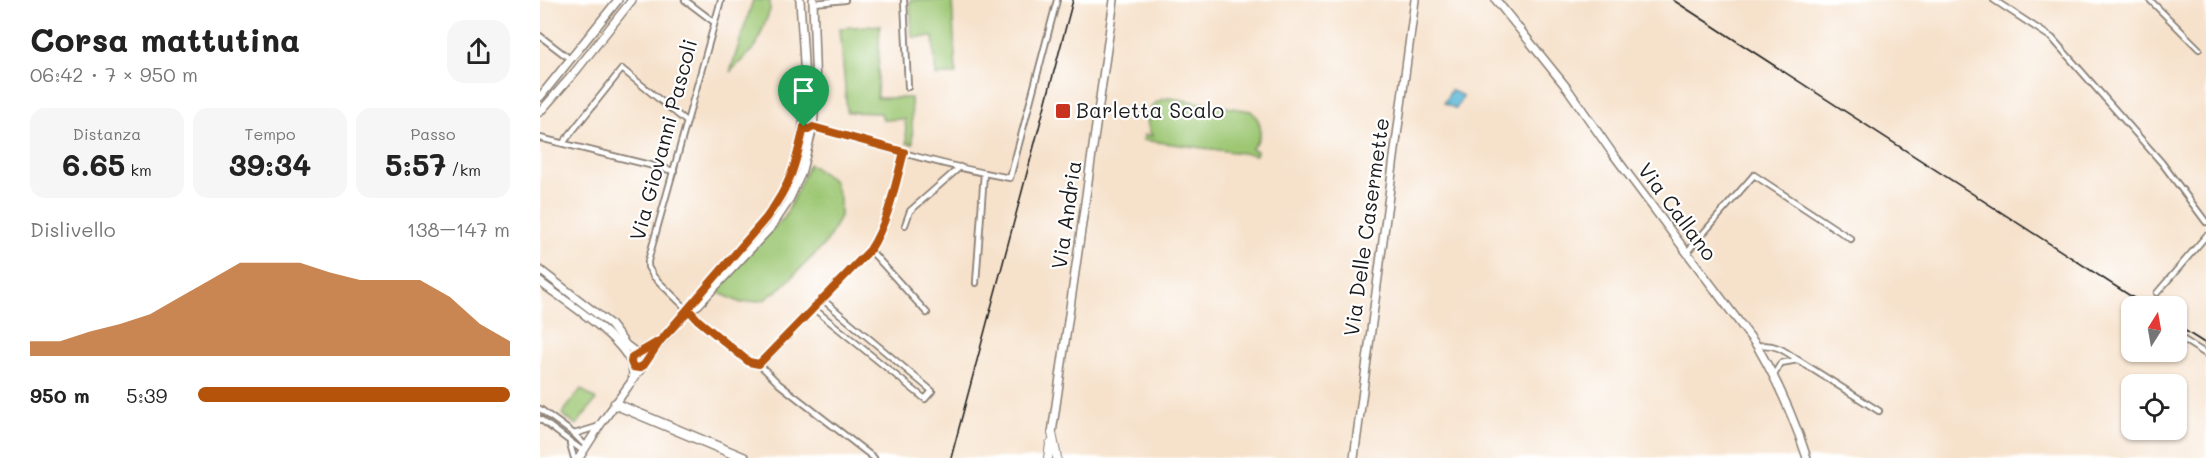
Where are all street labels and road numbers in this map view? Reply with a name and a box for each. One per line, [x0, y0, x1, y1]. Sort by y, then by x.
street label: Via Giovanni Pascoli [623, 36, 702, 243]
street label: Via Delle Casermette [1337, 116, 1394, 338]
street label: Via Callano [1633, 157, 1724, 265]
street label: Via Andria [1045, 159, 1086, 271]

